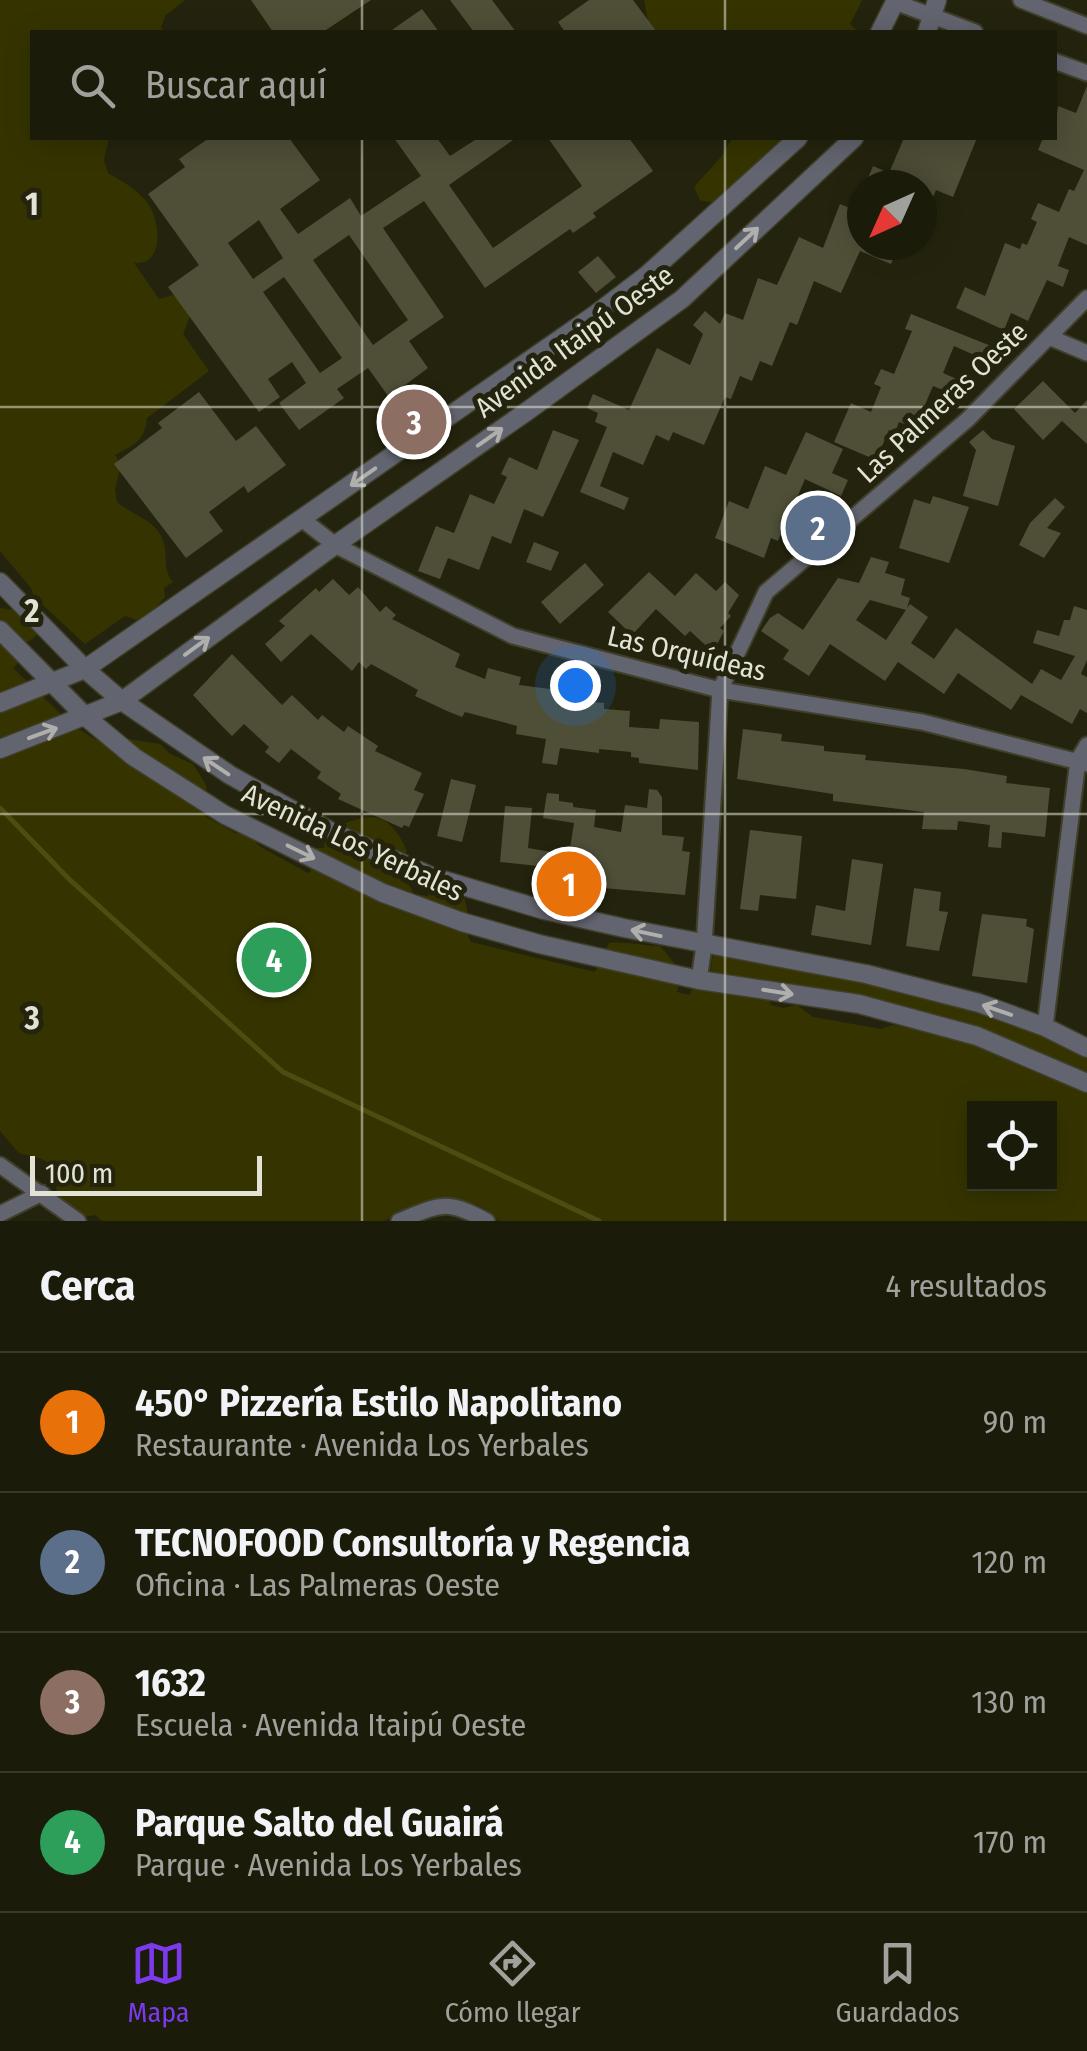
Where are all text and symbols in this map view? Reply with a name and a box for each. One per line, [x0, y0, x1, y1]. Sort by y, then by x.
search box [30, 30, 1057, 140]
icon: search [65, 58, 120, 113]
text: Buscar aquí [145, 62, 327, 108]
north arrow [847, 170, 937, 260]
text: 1 [25, 185, 39, 223]
one-way arrow [734, 227, 759, 250]
street label: Avenida Itaipú Oeste [469, 258, 680, 424]
street label: Las Palmeras Oeste [850, 315, 1034, 490]
pin: 3 [382, 384, 446, 460]
one-way arrow [476, 427, 504, 448]
one-way arrow [350, 466, 377, 487]
pin: 2 [786, 490, 850, 566]
text: 2 [24, 592, 40, 630]
street label: Las Orquídeas [604, 619, 769, 688]
one-way arrow [183, 635, 210, 656]
your location [550, 660, 601, 711]
one-way arrow [27, 723, 58, 741]
one-way arrow [202, 756, 230, 777]
street label: Avenida Los Yerbales [237, 777, 469, 908]
one-way arrow [285, 844, 315, 863]
pin: 1 [536, 846, 602, 922]
pin: 4 [242, 922, 306, 998]
one-way arrow [631, 923, 663, 941]
one-way arrow [761, 984, 794, 1002]
text: 3 [23, 999, 40, 1037]
one-way arrow [983, 1000, 1014, 1018]
map controls [967, 1101, 1057, 1191]
button: locate [967, 1101, 1057, 1191]
scale bar [30, 1151, 262, 1196]
text: 100 m [45, 1157, 113, 1190]
text: Cerca [40, 1261, 135, 1311]
text: 4 resultados [885, 1267, 1047, 1305]
text: 450° Pizzería Estilo Napolitano [135, 1380, 622, 1426]
text: 1 [66, 1403, 79, 1441]
text: 90 m [983, 1403, 1047, 1441]
text: Restaurante · Avenida Los Yerbales [135, 1426, 589, 1464]
text: TECNOFOOD Consultoría y Regencia [135, 1520, 690, 1566]
text: 2 [65, 1543, 80, 1581]
text: 120 m [972, 1543, 1047, 1581]
text: Oficina · Las Palmeras Oeste [135, 1566, 500, 1604]
text: 1632 [135, 1660, 206, 1706]
text: 3 [65, 1683, 80, 1721]
text: 130 m [971, 1683, 1047, 1721]
text: Escuela · Avenida Itaipú Oeste [135, 1706, 526, 1744]
text: Parque Salto del Guairá [135, 1800, 504, 1846]
text: 4 [64, 1823, 81, 1861]
text: 170 m [973, 1823, 1047, 1861]
text: Parque · Avenida Los Yerbales [135, 1846, 522, 1884]
tab: Mapa [128, 1936, 190, 2029]
tab: Cómo llegar [445, 1936, 581, 2029]
tab: Guardados [836, 1936, 959, 2029]

